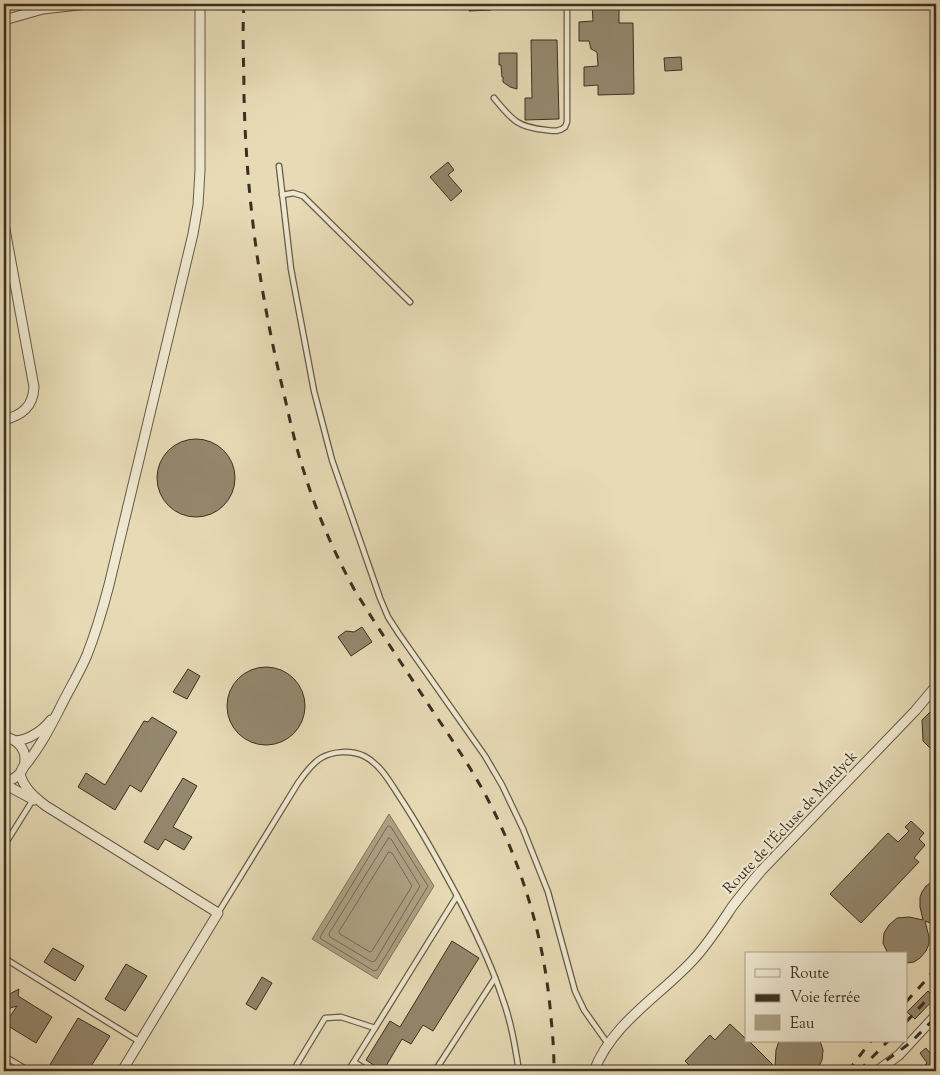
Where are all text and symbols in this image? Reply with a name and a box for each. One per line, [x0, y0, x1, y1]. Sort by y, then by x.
street label: Route de l'Écluse de Mardyck [718, 746, 863, 899]
legend [745, 952, 908, 1042]
text: Route [790, 964, 829, 985]
text: Voie ferrée [790, 988, 860, 1009]
text: Eau [790, 1014, 815, 1035]

